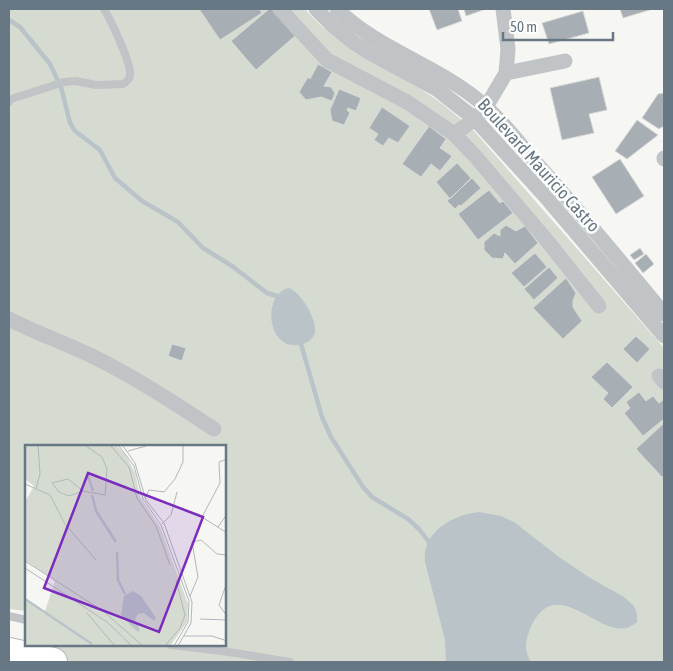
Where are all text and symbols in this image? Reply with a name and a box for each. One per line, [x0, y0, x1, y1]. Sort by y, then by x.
scale bar [503, 10, 613, 42]
text: 50 m [510, 18, 537, 35]
street label: Boulevard Mauricio Castro [474, 94, 604, 236]
inset map [25, 445, 226, 646]

